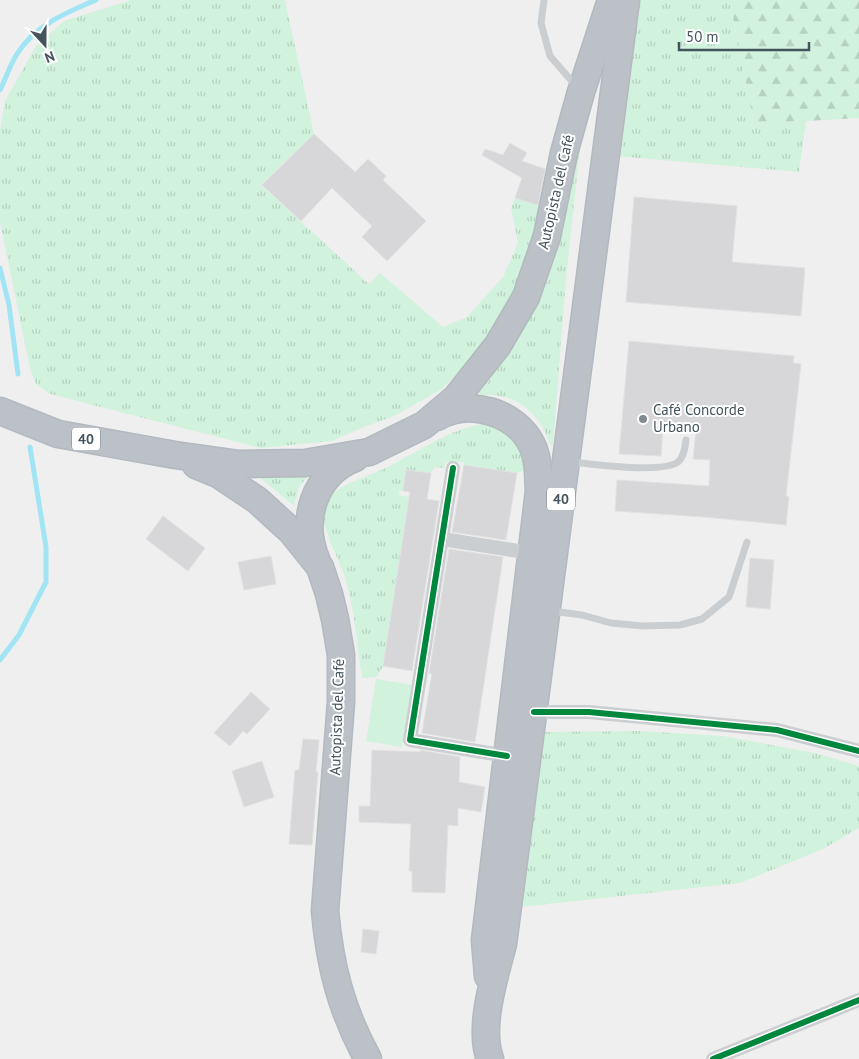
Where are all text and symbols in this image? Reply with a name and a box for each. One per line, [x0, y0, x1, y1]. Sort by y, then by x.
north arrow [20, 20, 70, 70]
scale bar [679, 20, 809, 52]
text: 50 m [686, 27, 719, 46]
text: N [42, 47, 57, 67]
street label: Autopista del Café [533, 133, 578, 251]
place label: Café Concorde Urbano [653, 400, 745, 436]
marker: Café Concorde Urbano [637, 413, 649, 425]
road number: 40 [72, 428, 100, 450]
road number: 40 [547, 488, 575, 510]
street label: Autopista del Café [325, 658, 348, 776]

